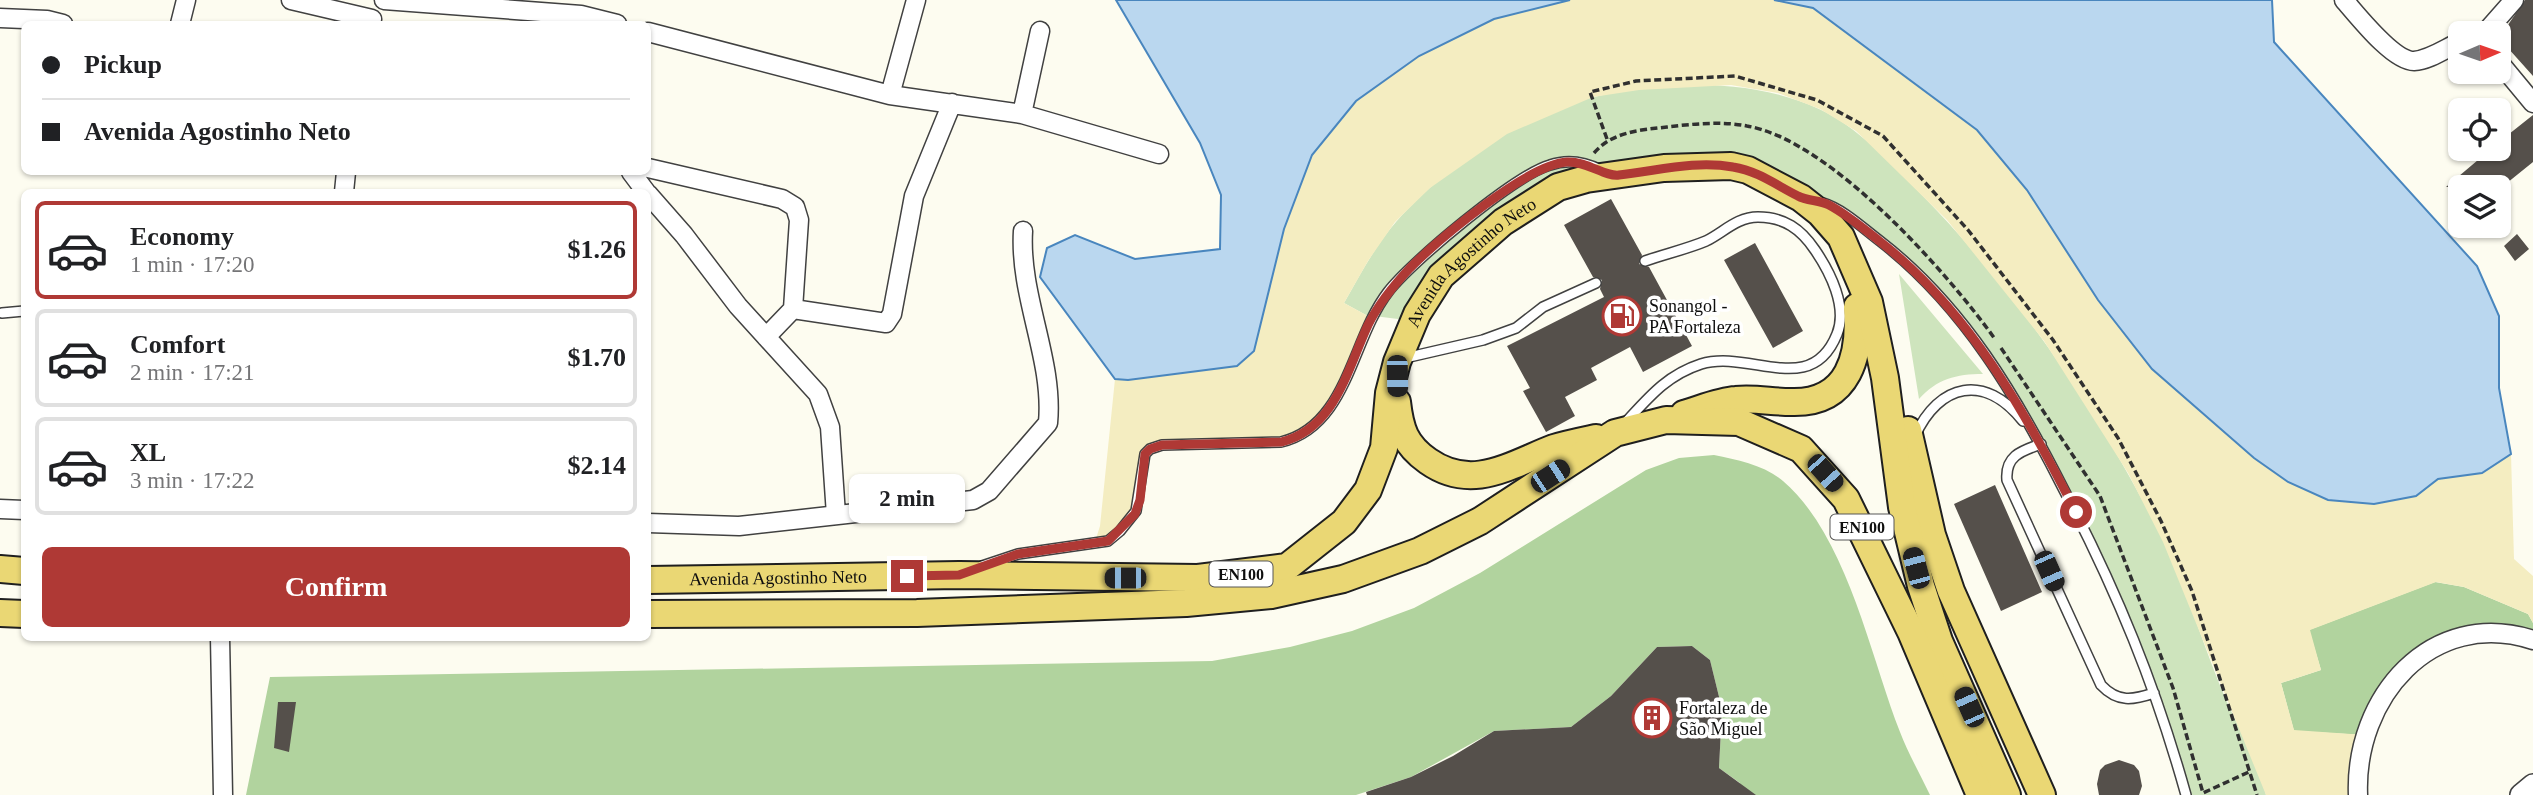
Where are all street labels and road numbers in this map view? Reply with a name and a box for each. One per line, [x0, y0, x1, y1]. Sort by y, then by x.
street label: Avenida Agostinho Neto [1403, 194, 1540, 330]
road number: EN100 [1830, 514, 1894, 540]
road number: EN100 [1210, 562, 1272, 586]
street label: Avenida Agostinho Neto [689, 566, 867, 589]

